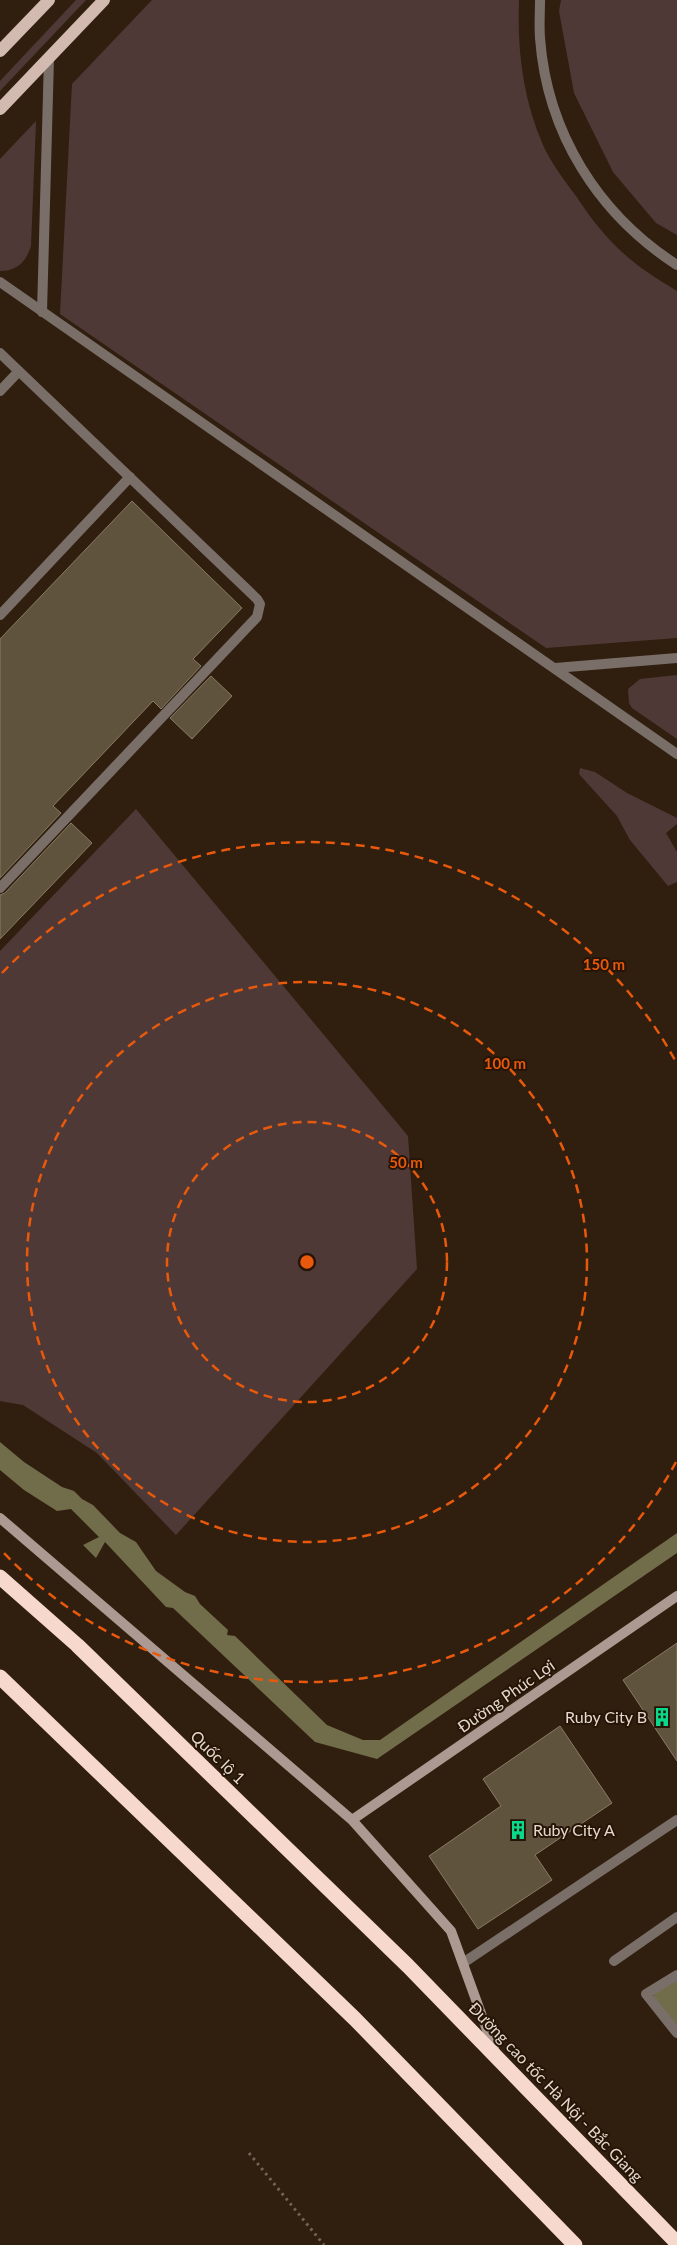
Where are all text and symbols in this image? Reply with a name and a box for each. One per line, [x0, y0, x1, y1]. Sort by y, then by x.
text: 150 m [583, 955, 625, 973]
text: 100 m [484, 1054, 526, 1072]
text: 50 m [389, 1153, 423, 1171]
centre of rings [298, 1253, 316, 1271]
street label: Đường Phúc Lợi [454, 1655, 558, 1736]
building icon: Ruby City B [651, 1706, 673, 1728]
place label: Ruby City B [565, 1707, 647, 1726]
street label: Quốc lộ 1 [187, 1726, 250, 1787]
building icon: Ruby City A [507, 1819, 529, 1841]
place label: Ruby City A [533, 1820, 615, 1839]
street label: Đường cao tốc Hà Nội - Bắc Giang [465, 1998, 647, 2185]

